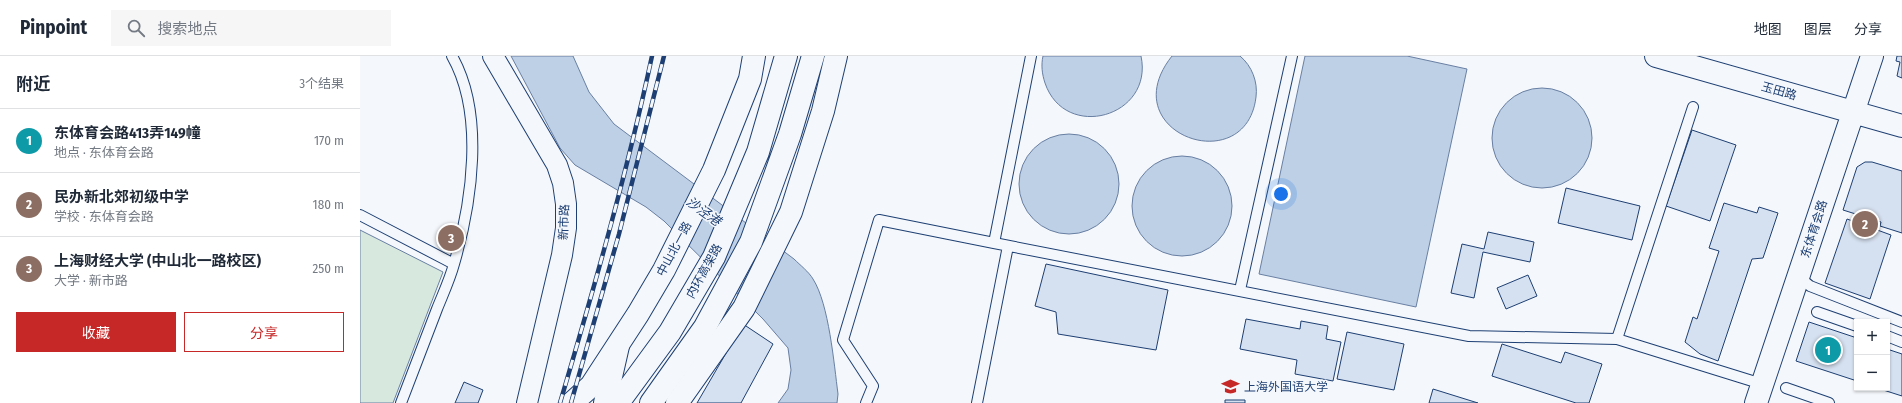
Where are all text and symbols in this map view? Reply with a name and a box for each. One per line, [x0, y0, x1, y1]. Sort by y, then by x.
search box [111, 10, 391, 46]
text: Pinpoint [20, 16, 87, 39]
icon: search [125, 17, 147, 39]
text: 搜索地点 [157, 20, 217, 38]
text: 地图 [1754, 21, 1782, 38]
text: 图层 [1804, 21, 1832, 38]
text: 分享 [1854, 21, 1882, 38]
text: 附近 [16, 74, 50, 95]
text: 3个结果 [299, 76, 344, 91]
street label: 玉田路 [1760, 79, 1798, 103]
text: 东体育会路413弄149幢 [54, 124, 201, 142]
text: 1 [26, 133, 32, 148]
text: 170 m [314, 133, 344, 148]
text: 地点 · 东体育会路 [54, 145, 154, 160]
your location [1271, 184, 1291, 204]
text: 民办新北郊初级中学 [54, 188, 189, 206]
water label: 沙泾港 [684, 194, 726, 230]
text: 2 [26, 197, 32, 212]
text: 180 m [313, 197, 344, 212]
street label: 东体育会路 [1798, 198, 1830, 260]
street label: 新市路 [556, 204, 572, 240]
text: 学校 · 东体育会路 [54, 209, 154, 224]
pin: 2 [1852, 209, 1878, 239]
street label: 中山北一路 [654, 219, 694, 279]
pin: 3 [438, 223, 464, 253]
street label: 内环高架路 [683, 241, 725, 301]
text: 上海财经大学 (中山北一路校区) [54, 252, 261, 270]
text: 3 [26, 261, 32, 276]
text: 250 m [312, 261, 344, 276]
text: 大学 · 新市路 [54, 273, 128, 288]
button: 收藏 [16, 312, 176, 352]
button: 分享 [184, 312, 344, 352]
map controls [1854, 319, 1890, 391]
button: + [1854, 319, 1890, 355]
pin: 1 [1815, 335, 1841, 365]
button: − [1854, 355, 1890, 391]
school or university icon: 上海外国语大学 [1221, 377, 1241, 397]
place label: 上海外国语大学 [1244, 380, 1328, 394]

